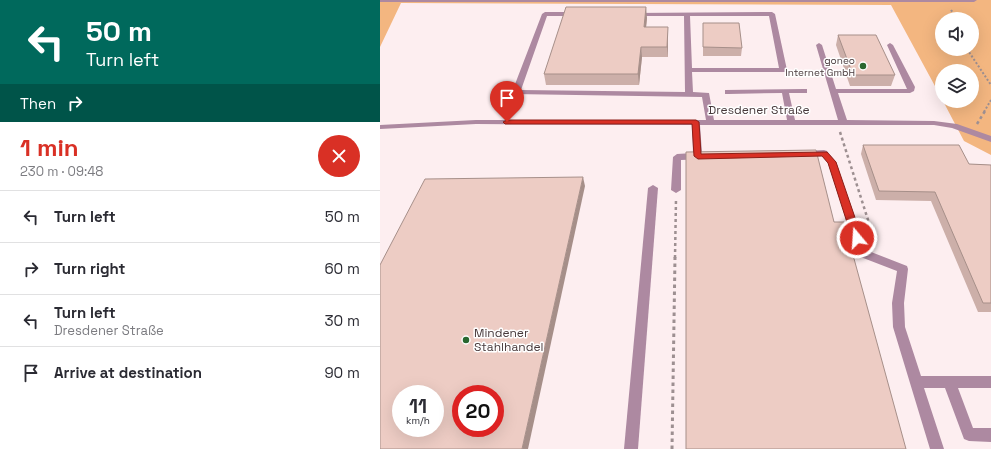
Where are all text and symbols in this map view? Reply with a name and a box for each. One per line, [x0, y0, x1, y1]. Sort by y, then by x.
map controls [935, 12, 979, 108]
button: sound [935, 12, 979, 56]
text: 50 m [86, 13, 152, 49]
icon: left [20, 16, 72, 68]
text: Turn left [86, 48, 159, 71]
place label: goneo Internet GmbH [785, 54, 855, 79]
marker: goneo Internet GmbH [858, 61, 868, 71]
button: layers [935, 64, 979, 108]
pin [490, 81, 524, 122]
icon: arrive [496, 87, 518, 109]
icon: right [64, 92, 86, 114]
text: Then [20, 94, 56, 113]
street label: Dresdener Straße [708, 102, 810, 118]
text: 1 min [20, 132, 79, 163]
button: close [318, 135, 360, 177]
text: 230 m · 09:48 [20, 163, 103, 180]
icon: left [20, 206, 42, 228]
text: Turn left [54, 207, 116, 226]
text: 50 m [325, 207, 360, 226]
position arrow [836, 217, 878, 259]
icon: right [20, 258, 42, 280]
text: Turn right [54, 259, 125, 278]
text: 60 m [324, 259, 360, 278]
text: Turn left [54, 303, 116, 322]
icon: left [20, 310, 42, 332]
text: 30 m [325, 311, 360, 330]
text: Dresdener Straße [54, 322, 164, 339]
place label: Mindener Stahlhandel [474, 325, 543, 355]
marker: Mindener Stahlhandel [461, 335, 471, 345]
icon: arrive [20, 362, 42, 384]
text: Arrive at destination [54, 363, 202, 382]
text: 90 m [324, 363, 360, 382]
speed limit sign: 20 [452, 385, 504, 437]
text: 11 [409, 393, 427, 419]
text: km/h [406, 414, 430, 427]

